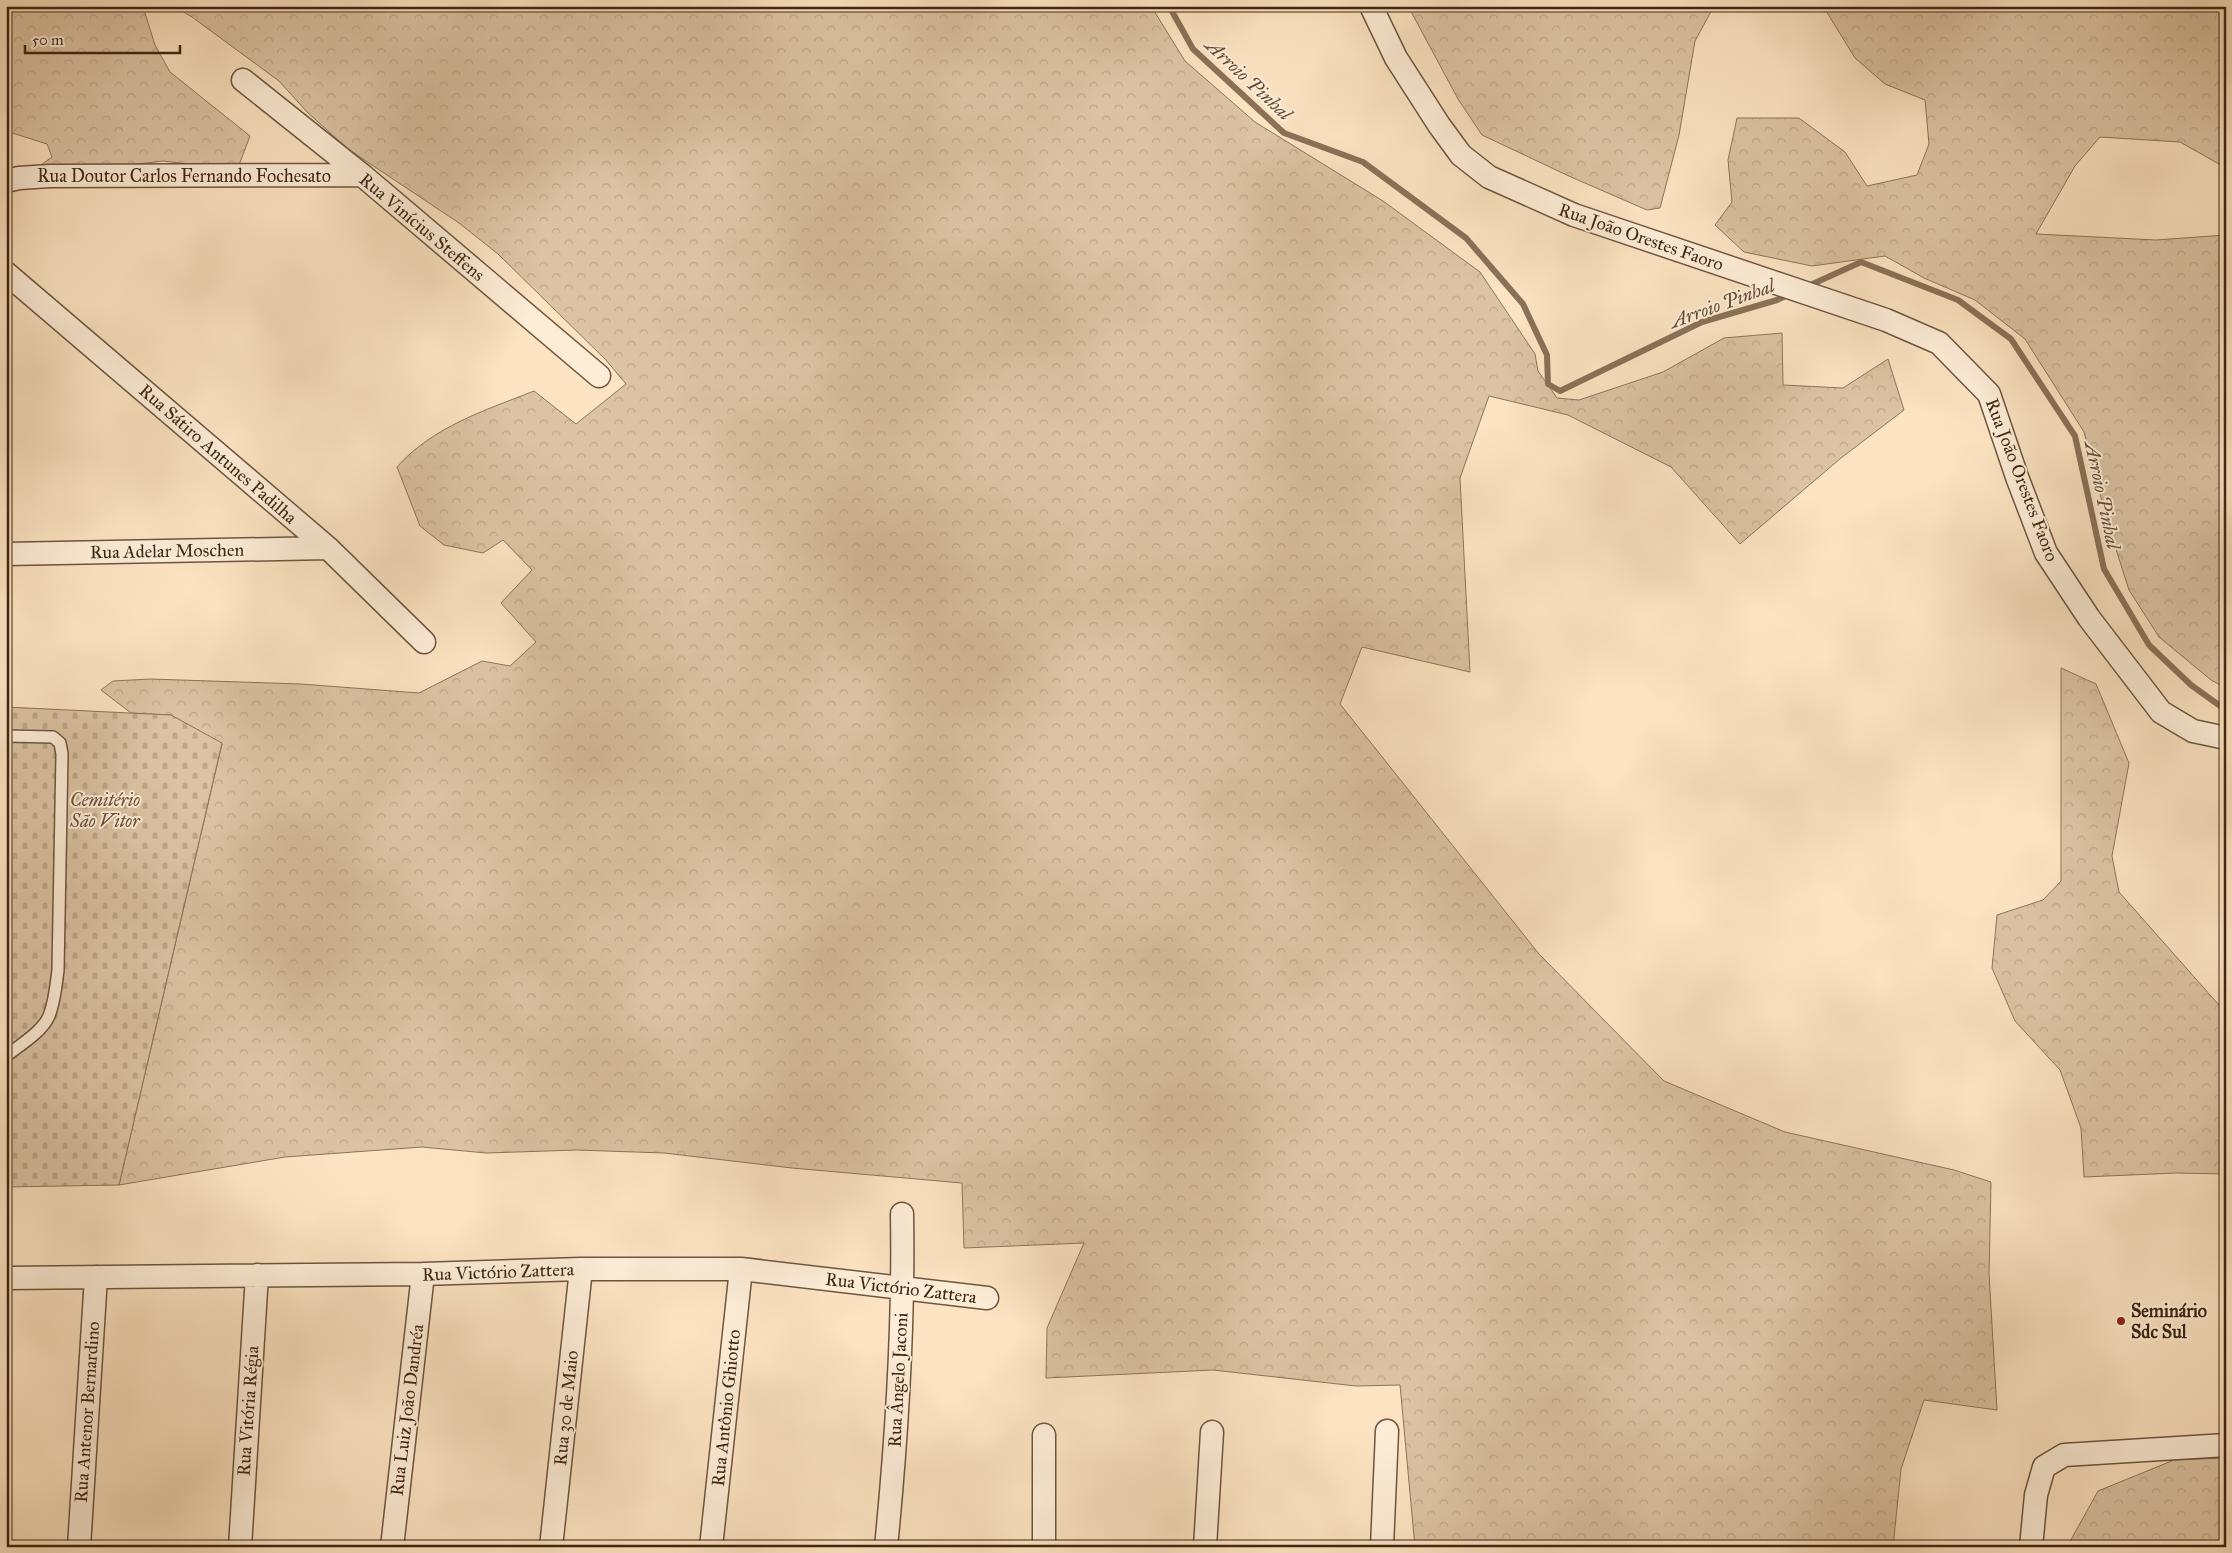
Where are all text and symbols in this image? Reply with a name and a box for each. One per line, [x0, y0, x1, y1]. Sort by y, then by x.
scale bar [25, 22, 180, 54]
text: 50 m [32, 31, 64, 49]
water label: Arroio Pinhal [1199, 32, 1298, 126]
street label: Rua Doutor Carlos Fernando Fochesato [37, 165, 331, 187]
street label: Rua Vinícius Steffens [355, 168, 489, 286]
street label: Rua João Orestes Faoro [1555, 198, 1726, 277]
water label: Arroio Pinhal [1665, 273, 1779, 334]
street label: Rua Sátiro Antunes Padilha [135, 379, 302, 529]
street label: Rua João Orestes Faoro [1980, 395, 2063, 565]
water label: Arroio Pinhal [2079, 437, 2126, 553]
street label: Rua Adelar Moschen [90, 539, 245, 563]
park label: Cemitério São Vitor [69, 789, 141, 832]
street label: Rua Victório Zattera [422, 1258, 575, 1286]
street label: Rua Victório Zattera [824, 1268, 978, 1308]
place label: Seminário Sdc Sul [2131, 1300, 2207, 1343]
street label: Rua Ângelo Jaconi [882, 1312, 914, 1448]
marker: Seminário Sdc Sul [2115, 1315, 2127, 1327]
street label: Rua Antenor Bernardino [70, 1321, 104, 1503]
street label: Rua Luiz João Dandréa [386, 1323, 429, 1497]
street label: Rua Antônio Ghiotto [707, 1328, 745, 1488]
street label: Rua Vitória Régia [232, 1345, 265, 1477]
street label: Rua 30 de Maio [549, 1349, 583, 1467]

